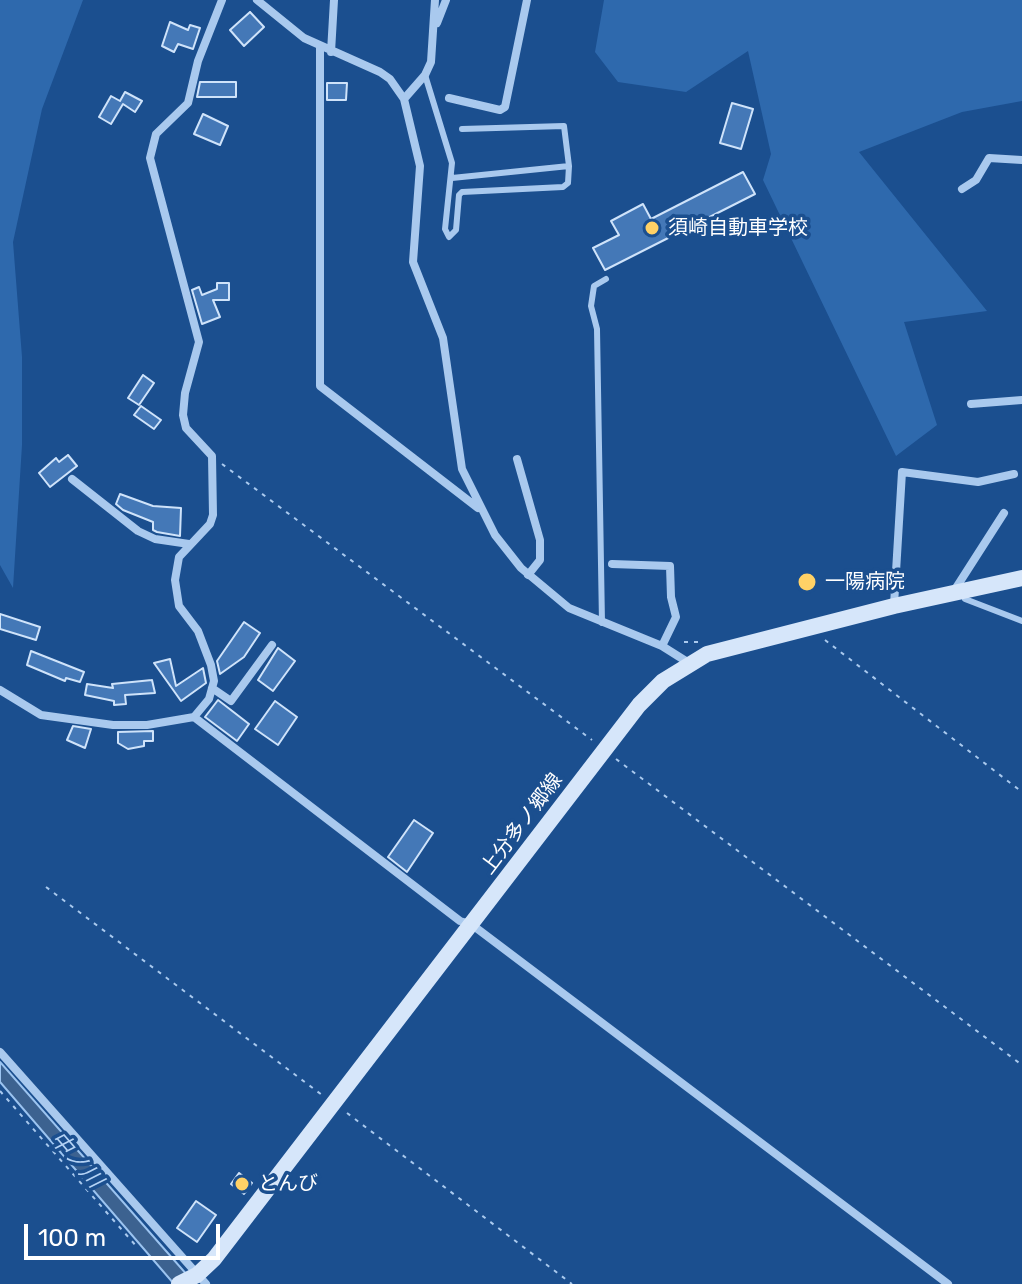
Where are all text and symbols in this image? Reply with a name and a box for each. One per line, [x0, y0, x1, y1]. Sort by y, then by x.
place label: 須崎自動車学校 [668, 216, 808, 240]
marker: 須崎自動車学校 [643, 219, 661, 237]
place label: 一陽病院 [825, 570, 905, 594]
marker: 一陽病院 [796, 571, 818, 593]
street label: 上分多ノ郷線 [476, 769, 568, 879]
water label: 中ノ川 [44, 1126, 108, 1194]
place label: とんび [258, 1172, 318, 1196]
marker: とんび [233, 1175, 251, 1193]
scale bar [28, 1208, 224, 1258]
text: 100 m [38, 1224, 106, 1252]

